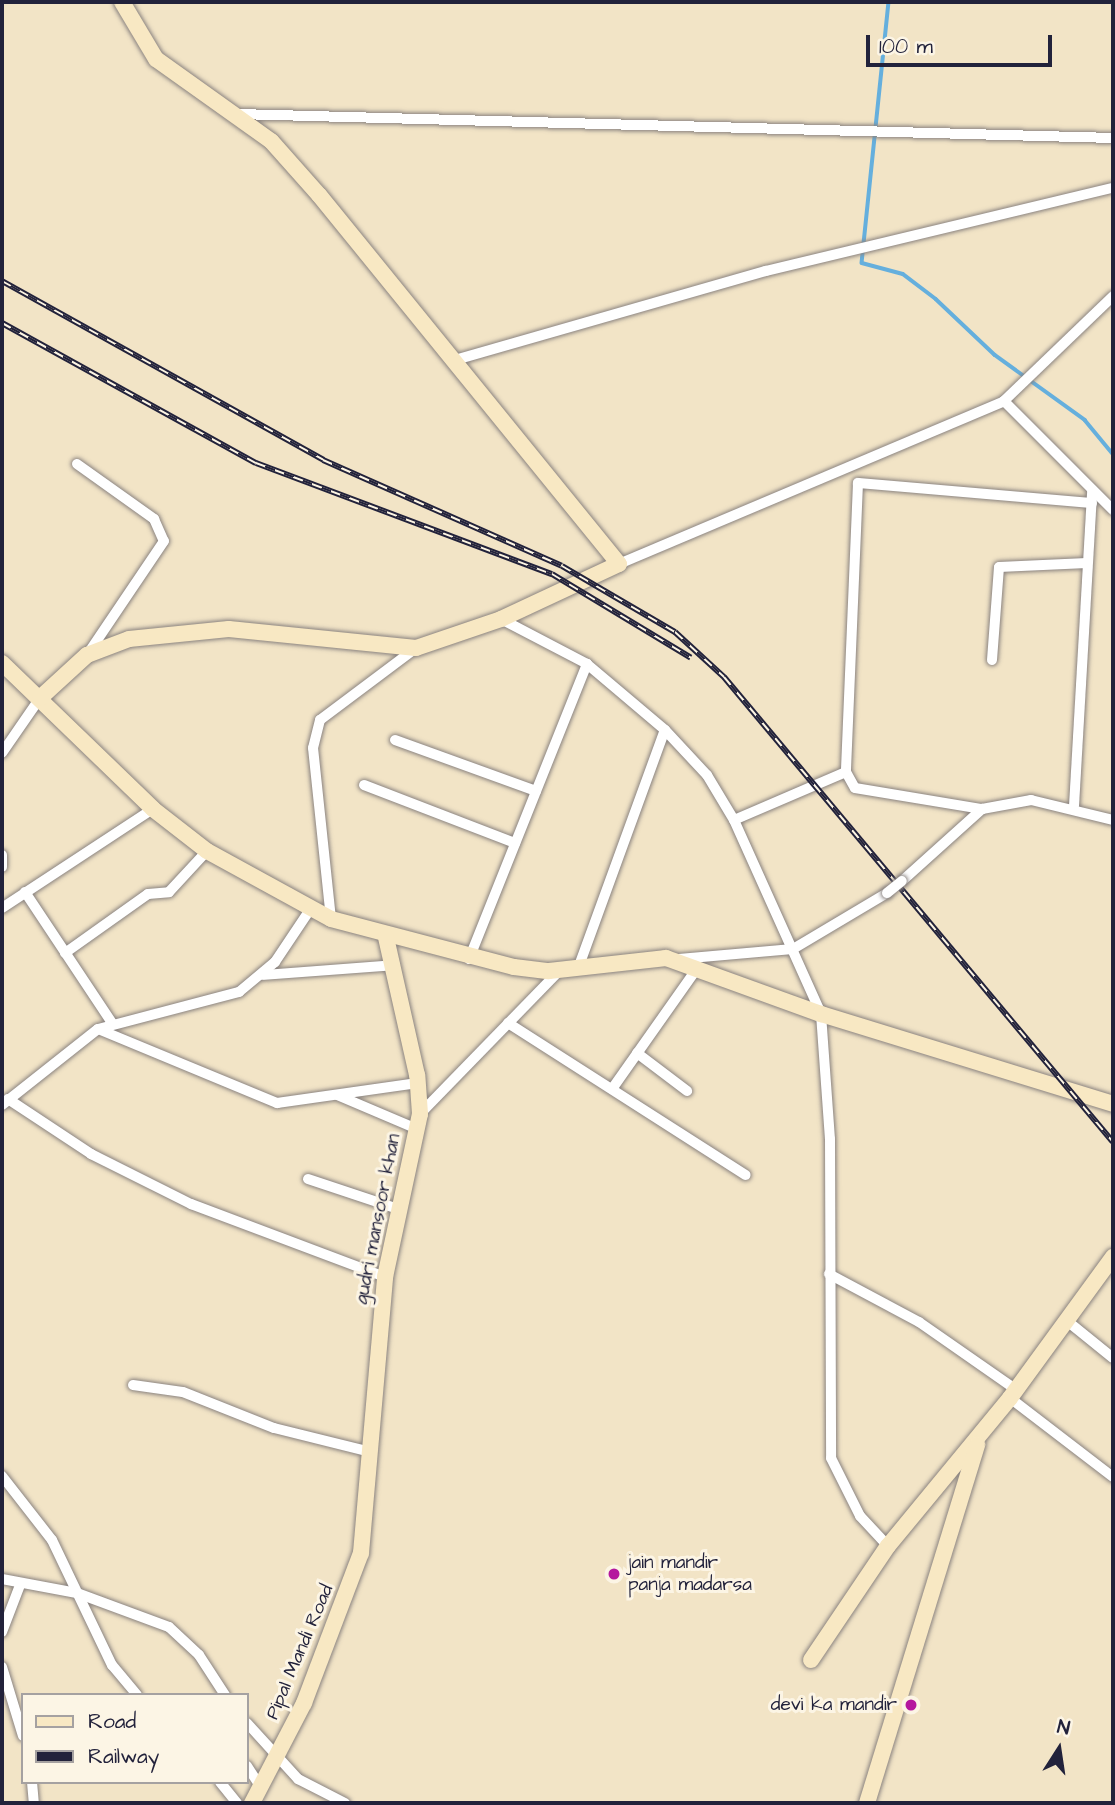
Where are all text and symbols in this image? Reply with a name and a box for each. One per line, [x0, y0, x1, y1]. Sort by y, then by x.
scale bar [870, 21, 1056, 65]
text: 100 m [879, 32, 933, 61]
street label: gudri mansoor khan [350, 1132, 406, 1306]
place label: jain mandir panja madarsa [628, 1552, 752, 1596]
marker: jain mandir panja madarsa [606, 1566, 622, 1582]
street label: Pipal Mandi Road [261, 1581, 339, 1723]
legend [21, 1693, 248, 1784]
place label: devi ka mandir [771, 1694, 897, 1716]
marker: devi ka mandir [903, 1697, 919, 1713]
text: Road [88, 1707, 136, 1736]
north arrow [1024, 1714, 1094, 1784]
text: N [1055, 1714, 1072, 1742]
text: Railway [88, 1742, 159, 1771]

